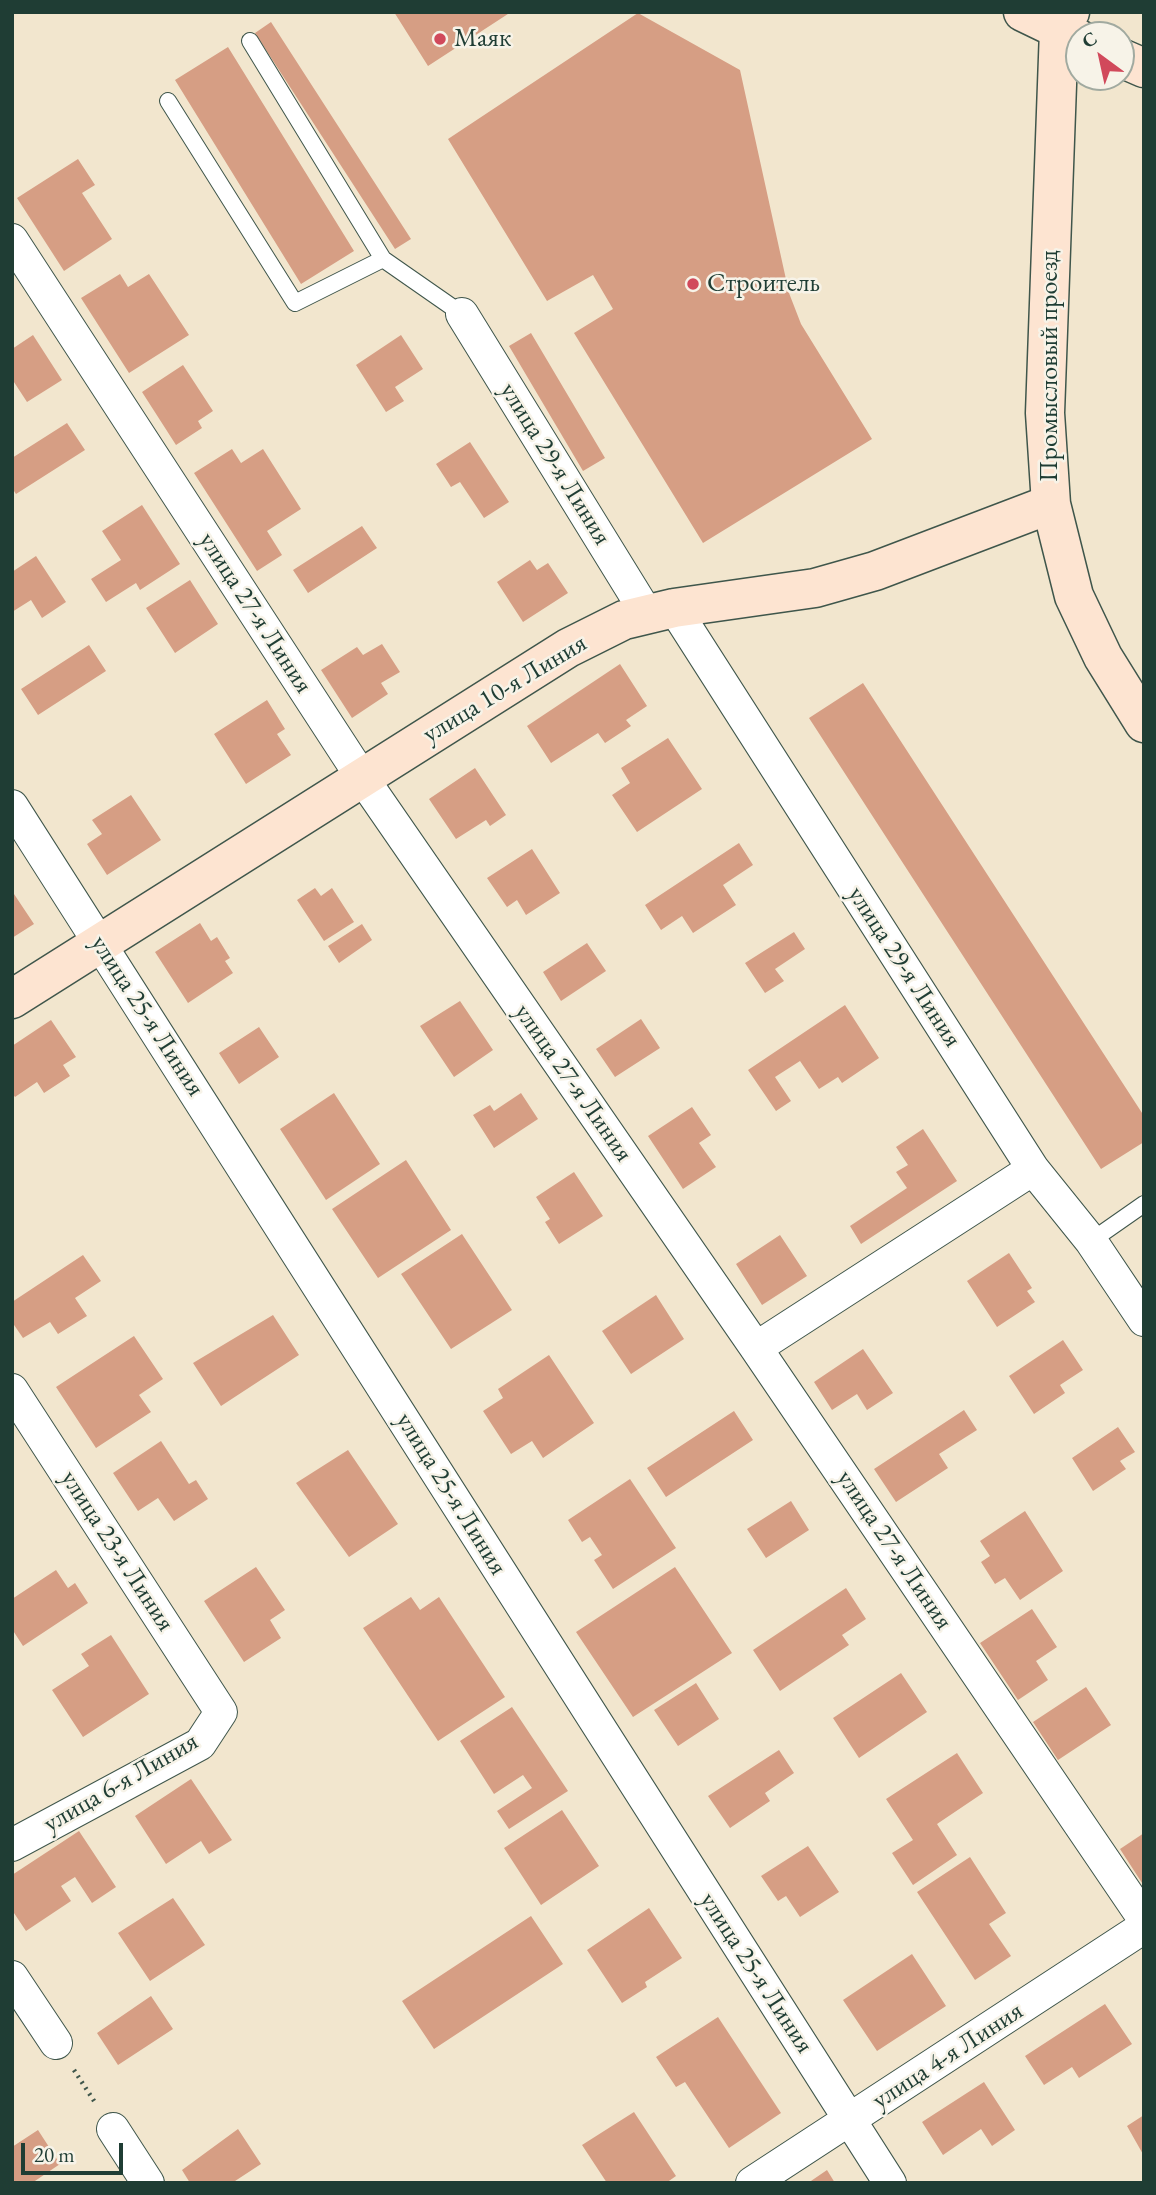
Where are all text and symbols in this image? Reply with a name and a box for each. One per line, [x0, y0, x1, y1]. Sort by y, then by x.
north arrow [1065, 21, 1135, 91]
place label: Маяк [454, 23, 511, 55]
text: С [1077, 25, 1102, 54]
marker: Маяк [432, 31, 448, 47]
street label: Промысловый проезд [1034, 250, 1066, 482]
place label: Строитель [707, 268, 820, 300]
marker: Строитель [685, 276, 701, 292]
street label: улица 29-я Линия [493, 377, 617, 551]
street label: улица 27-я Линия [191, 527, 319, 699]
street label: улица 10-я Линия [417, 628, 593, 750]
street label: улица 29-я Линия [840, 881, 968, 1053]
street label: улица 25-я Линия [83, 930, 211, 1102]
street label: улица 27-я Линия [507, 998, 639, 1168]
street label: улица 25-я Линия [389, 1407, 513, 1581]
street label: улица 27-я Линия [829, 1464, 959, 1636]
street label: улица 23-я Линия [53, 1465, 181, 1637]
street label: улица 6-я Линия [38, 1726, 204, 1840]
street label: улица 25-я Линия [692, 1887, 820, 2059]
street label: улица 4-я Линия [867, 1996, 1029, 2116]
scale bar [24, 2128, 126, 2172]
text: 20 m [34, 2141, 75, 2168]

